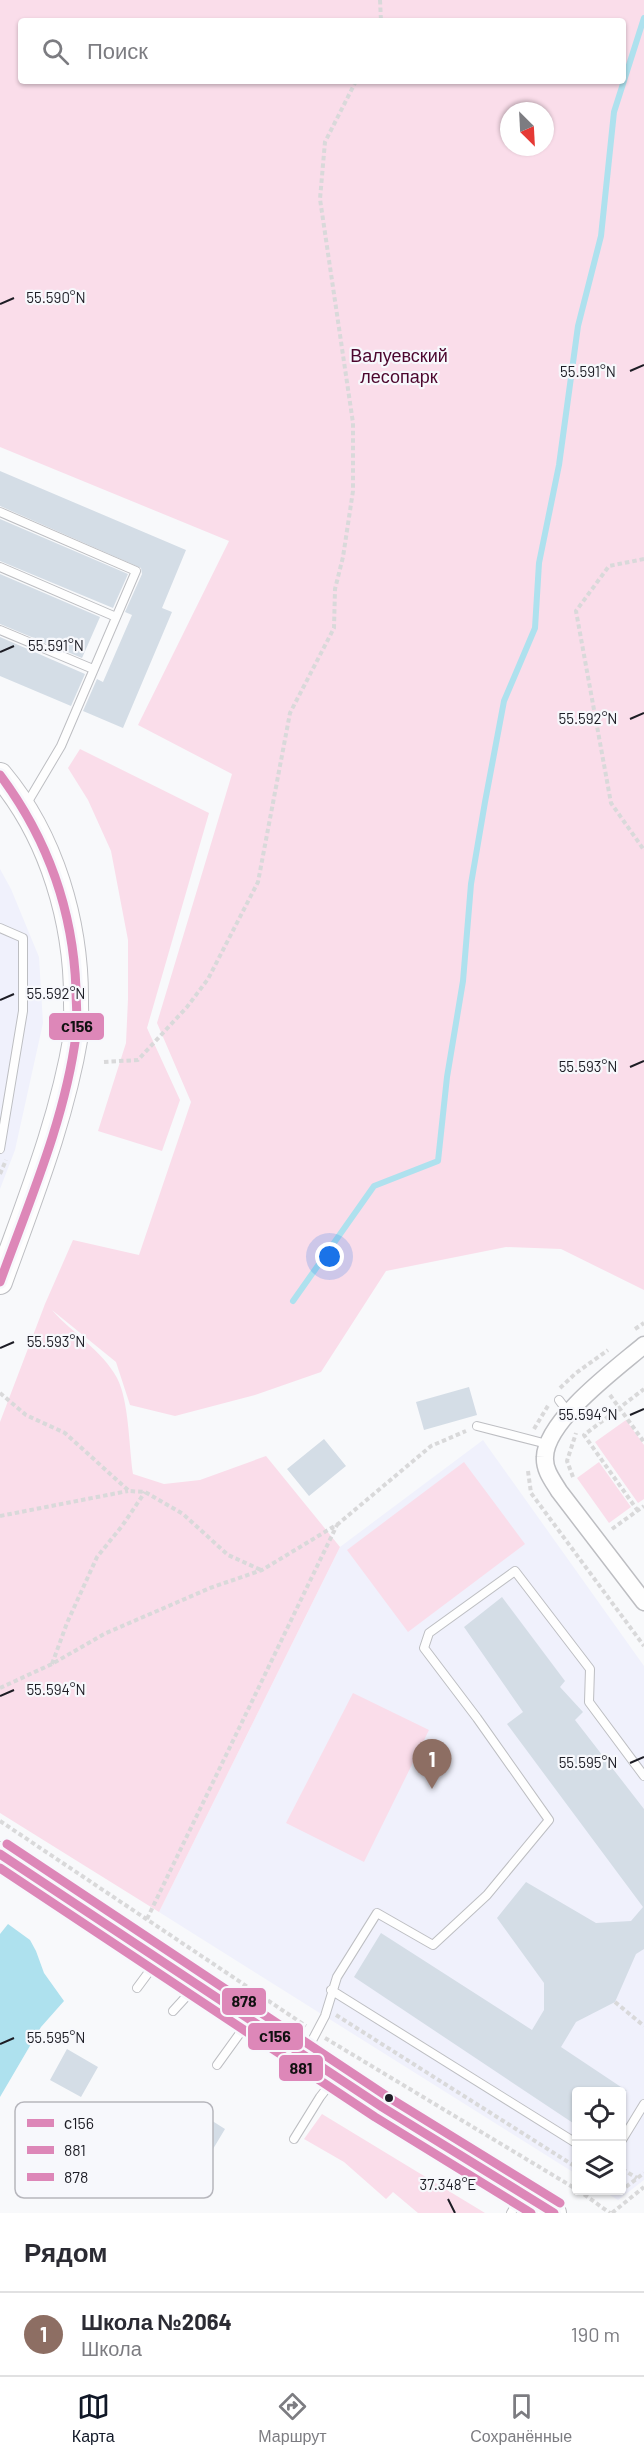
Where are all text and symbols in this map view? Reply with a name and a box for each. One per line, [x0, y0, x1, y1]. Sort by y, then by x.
search box [18, 18, 626, 84]
icon: search [39, 35, 72, 68]
text: Поиск [87, 37, 148, 63]
north arrow [500, 102, 554, 156]
text: 55.590°N [26, 288, 86, 306]
park label: Валуевский лесопарк [350, 344, 448, 387]
text: 55.591°N [560, 362, 616, 380]
text: 55.591°N [28, 636, 84, 654]
text: 55.592°N [558, 709, 618, 727]
text: 55.592°N [26, 984, 86, 1002]
line badge: с156 [48, 1012, 105, 1041]
text: с156 [61, 1016, 93, 1035]
text: 55.593°N [559, 1057, 617, 1075]
your location [315, 1242, 344, 1271]
text: 55.593°N [27, 1332, 85, 1350]
text: 55.594°N [558, 1405, 618, 1423]
text: 55.594°N [26, 1680, 86, 1698]
pin: 1 [412, 1740, 452, 1789]
text: 55.595°N [559, 1753, 617, 1771]
line badge: 878 [221, 1987, 267, 2016]
text: 878 [231, 1991, 257, 2010]
line badge: с156 [247, 2022, 304, 2051]
text: с156 [259, 2026, 291, 2045]
text: 55.595°N [27, 2028, 85, 2046]
line badge: 881 [278, 2054, 324, 2082]
text: 881 [290, 2058, 312, 2077]
map controls [572, 2087, 626, 2195]
button: locate [572, 2087, 626, 2141]
unlabelled marker [383, 2092, 395, 2104]
legend [15, 2102, 213, 2198]
text: с156 [64, 2113, 94, 2132]
text: 881 [64, 2140, 86, 2159]
button: layers [572, 2141, 626, 2195]
text: 878 [64, 2167, 88, 2186]
text: 37.348°E [420, 2175, 476, 2193]
text: Рядом [24, 2236, 107, 2267]
text: Школа №2064 [81, 2308, 232, 2334]
text: 1 [40, 2322, 47, 2346]
text: 190 m [571, 2322, 620, 2346]
text: Школа [81, 2336, 142, 2360]
tab: Карта [72, 2390, 115, 2446]
tab: Маршрут [258, 2390, 327, 2446]
tab: Сохранённые [470, 2390, 572, 2446]

